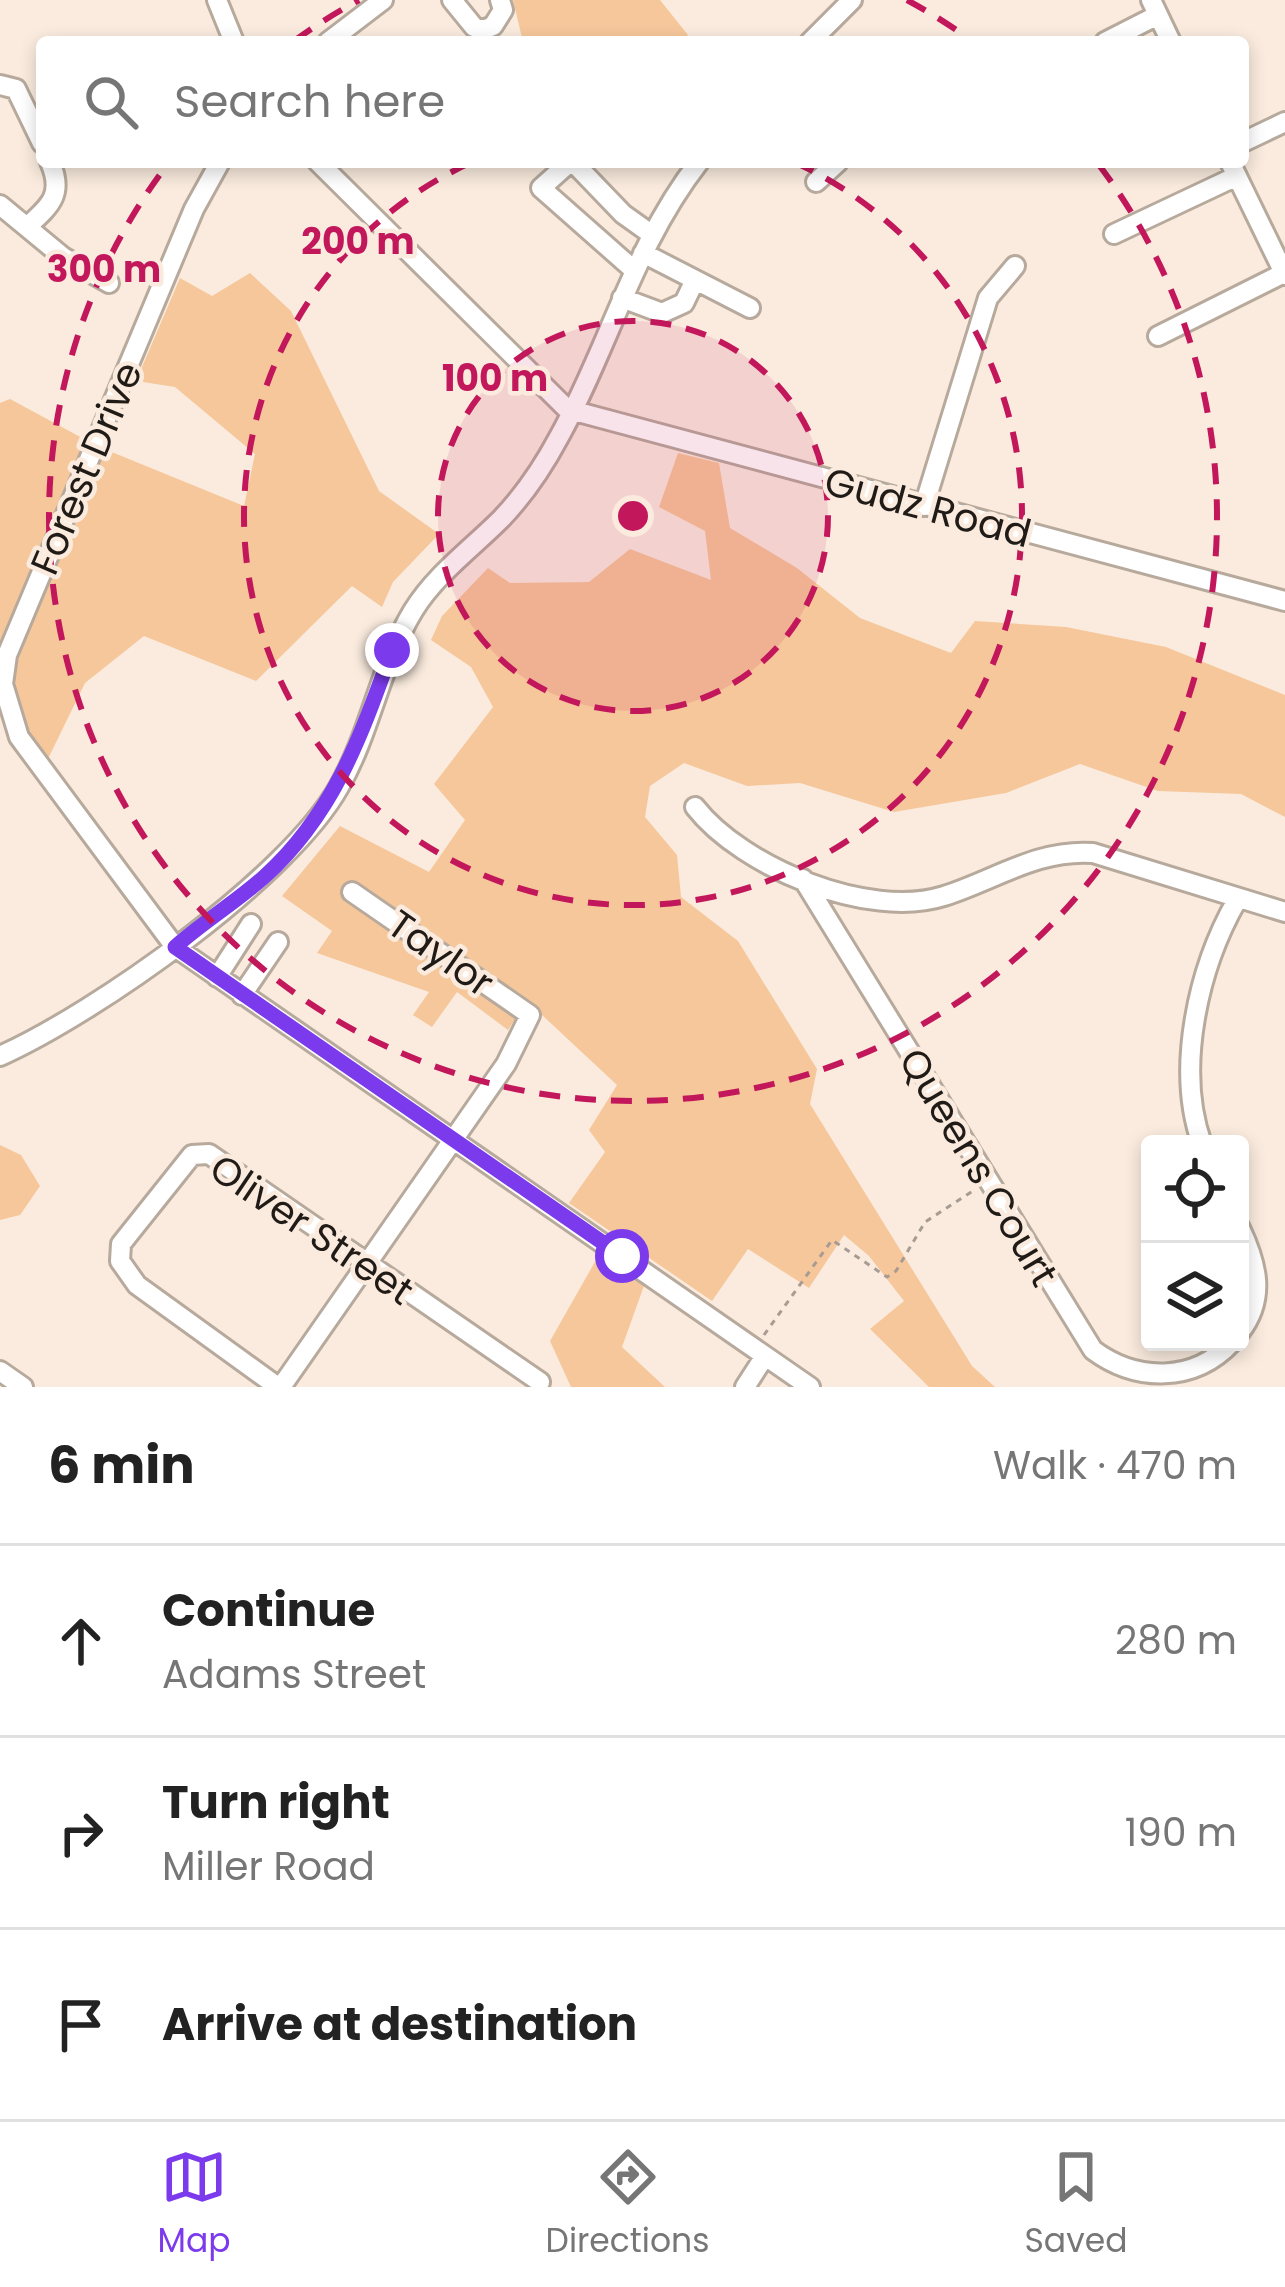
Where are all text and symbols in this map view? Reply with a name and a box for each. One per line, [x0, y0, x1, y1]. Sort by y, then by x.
search box [36, 36, 1249, 168]
icon: search [78, 69, 144, 135]
text: Search here [174, 70, 445, 133]
text: 200 m [301, 216, 415, 267]
text: 300 m [47, 244, 161, 295]
street label: Forest Drive [17, 353, 156, 583]
text: 100 m [442, 353, 548, 404]
street label: Gudz Road [819, 454, 1037, 561]
centre of rings [612, 495, 654, 537]
route end [365, 623, 419, 677]
street label: Taylor [376, 897, 505, 1010]
street label: Queens Court [886, 1038, 1071, 1297]
map controls [1141, 1135, 1249, 1351]
button: locate [1141, 1135, 1249, 1243]
street label: Oliver Street [199, 1141, 425, 1318]
route start [595, 1229, 649, 1283]
button: layers [1141, 1243, 1249, 1351]
text: 6 min [48, 1429, 195, 1501]
text: Walk · 470 m [993, 1438, 1237, 1493]
text: Continue [162, 1579, 375, 1642]
icon: ahead [48, 1608, 114, 1674]
text: 280 m [1115, 1613, 1237, 1668]
text: Adams Street [162, 1647, 426, 1702]
text: Turn right [162, 1771, 390, 1834]
icon: right [48, 1800, 114, 1866]
text: 190 m [1125, 1805, 1237, 1860]
text: Miller Road [162, 1839, 375, 1894]
icon: arrive [48, 1992, 114, 2058]
text: Arrive at destination [162, 1993, 637, 2056]
tab: Map [158, 2144, 231, 2266]
tab: Directions [546, 2144, 709, 2266]
tab: Saved [1025, 2144, 1127, 2266]

